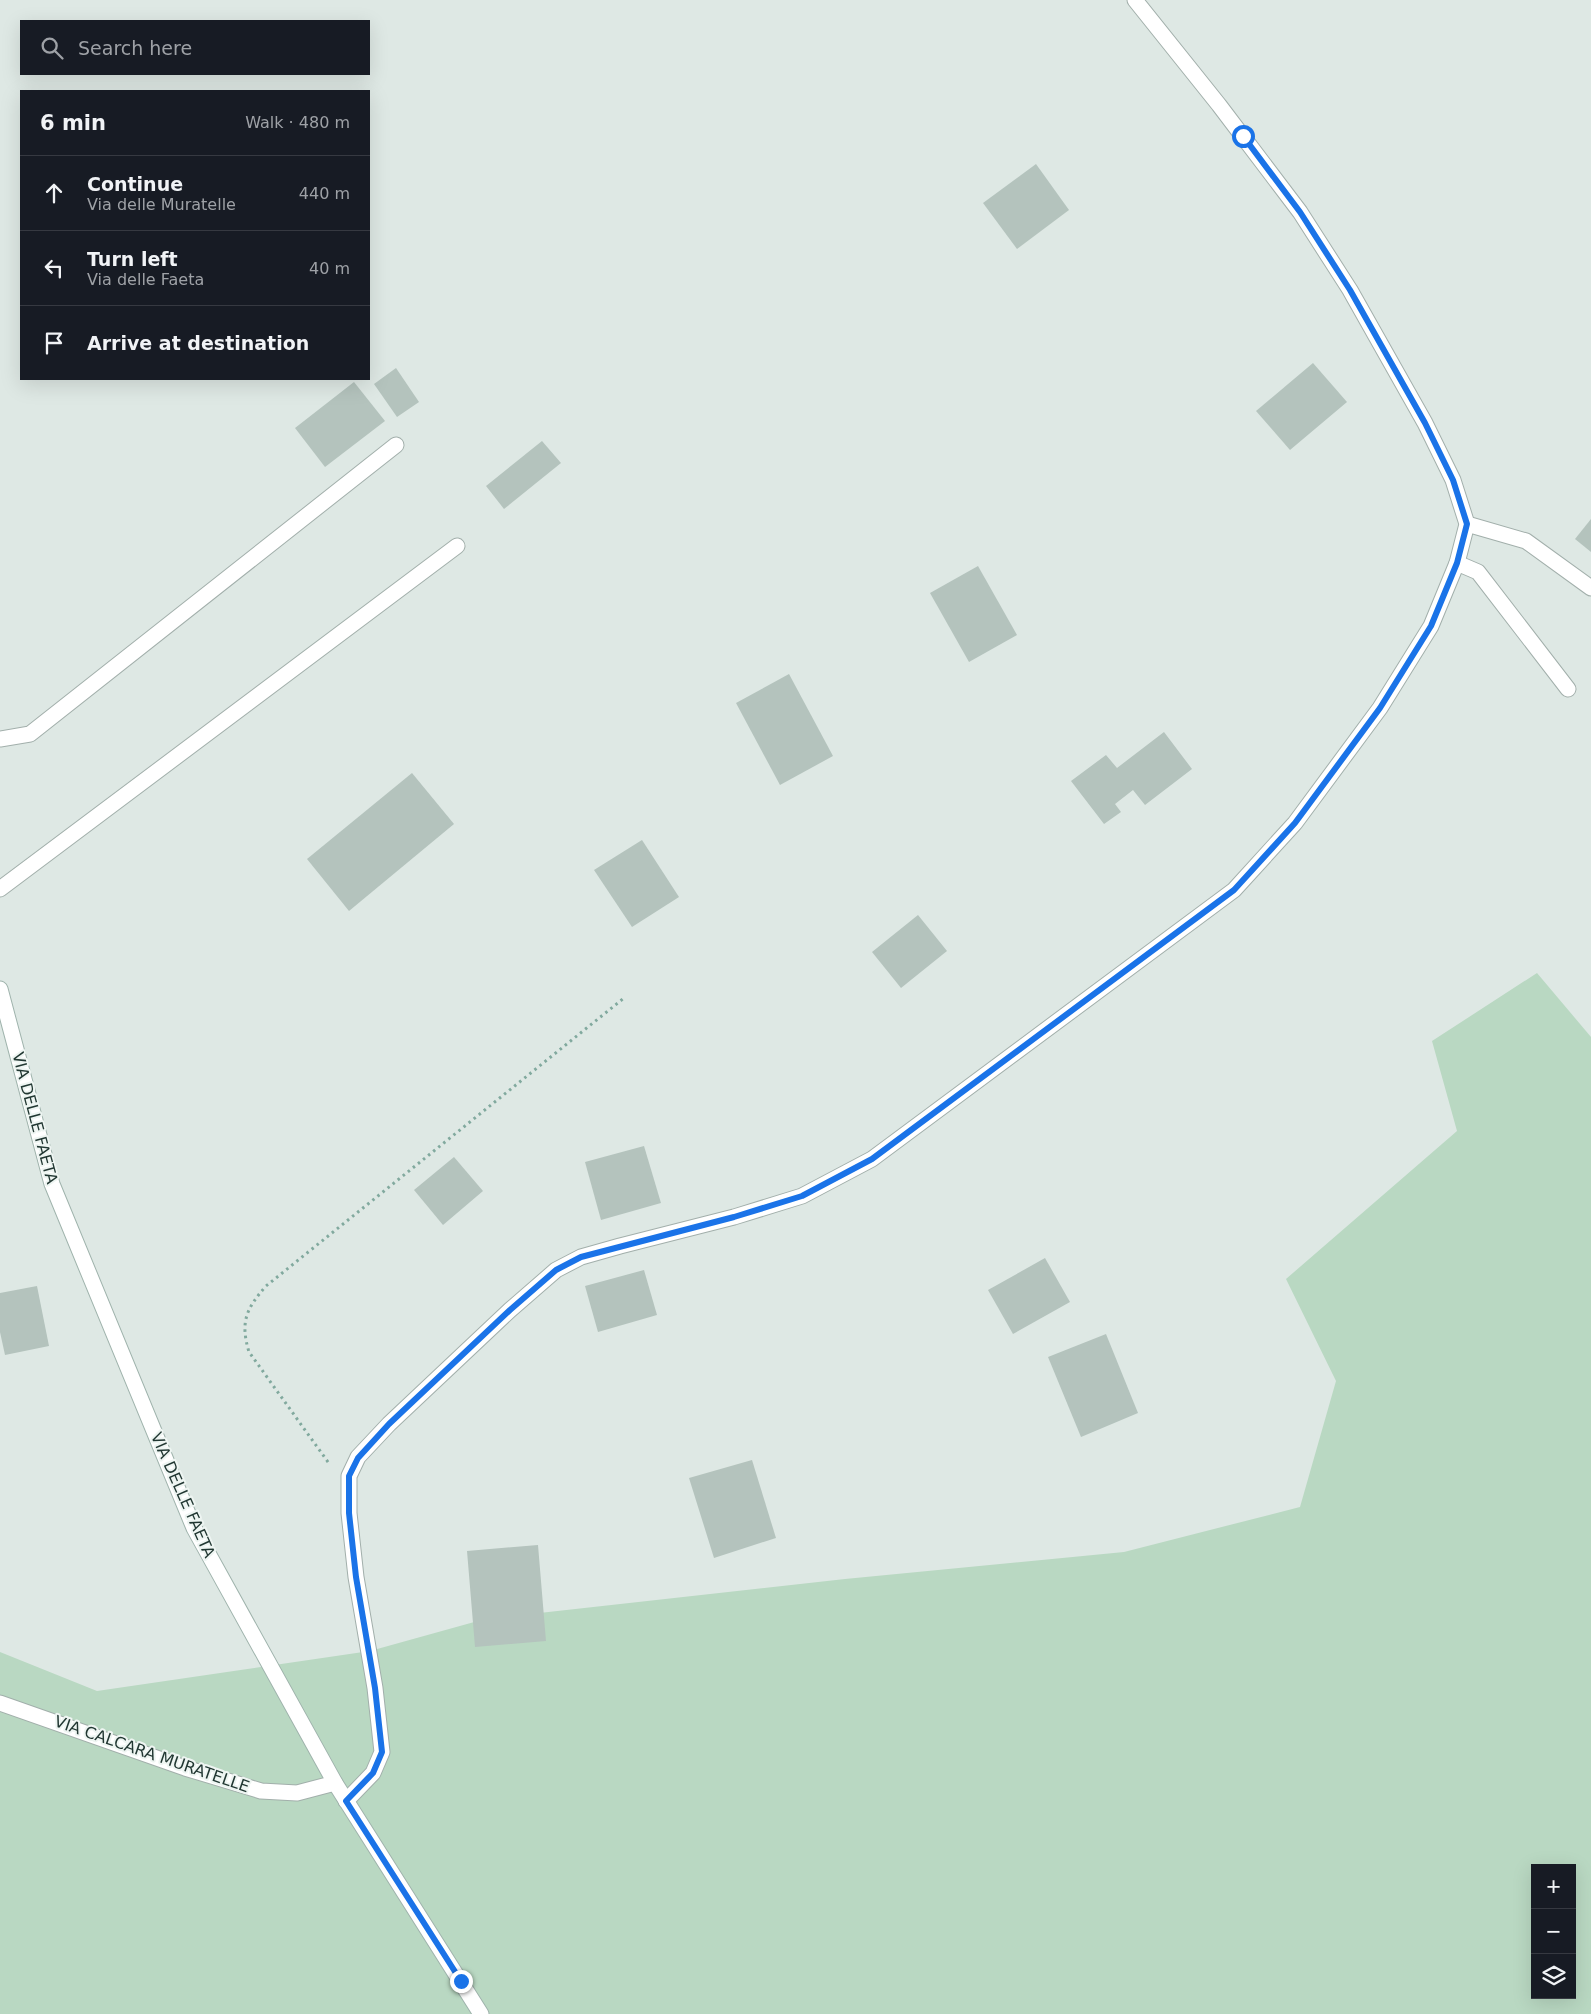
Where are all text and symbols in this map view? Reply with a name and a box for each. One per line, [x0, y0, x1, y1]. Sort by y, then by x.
search box [20, 20, 370, 75]
icon: search [38, 34, 66, 62]
text: Search here [78, 37, 192, 59]
text: 6 min [40, 111, 106, 135]
text: Walk · 480 m [245, 113, 350, 132]
route start [1232, 125, 1255, 148]
text: Continue [87, 173, 183, 195]
icon: ahead [40, 179, 68, 207]
text: 440 m [299, 184, 350, 203]
text: Via delle Muratelle [87, 195, 236, 214]
text: Turn left [87, 248, 178, 270]
icon: left [40, 254, 68, 282]
text: 40 m [309, 259, 350, 278]
text: Via delle Faeta [87, 270, 204, 289]
icon: arrive [40, 329, 68, 357]
text: Arrive at destination [87, 332, 309, 354]
street label: VIA DELLE FAETA [8, 1050, 62, 1186]
street label: VIA DELLE FAETA [147, 1429, 219, 1561]
street label: VIA CALCARA MURATELLE [52, 1712, 252, 1796]
map controls [1531, 1864, 1576, 1999]
button: + [1531, 1864, 1576, 1909]
button: − [1531, 1909, 1576, 1954]
button: layers [1531, 1954, 1576, 1999]
route end [450, 1970, 473, 1993]

